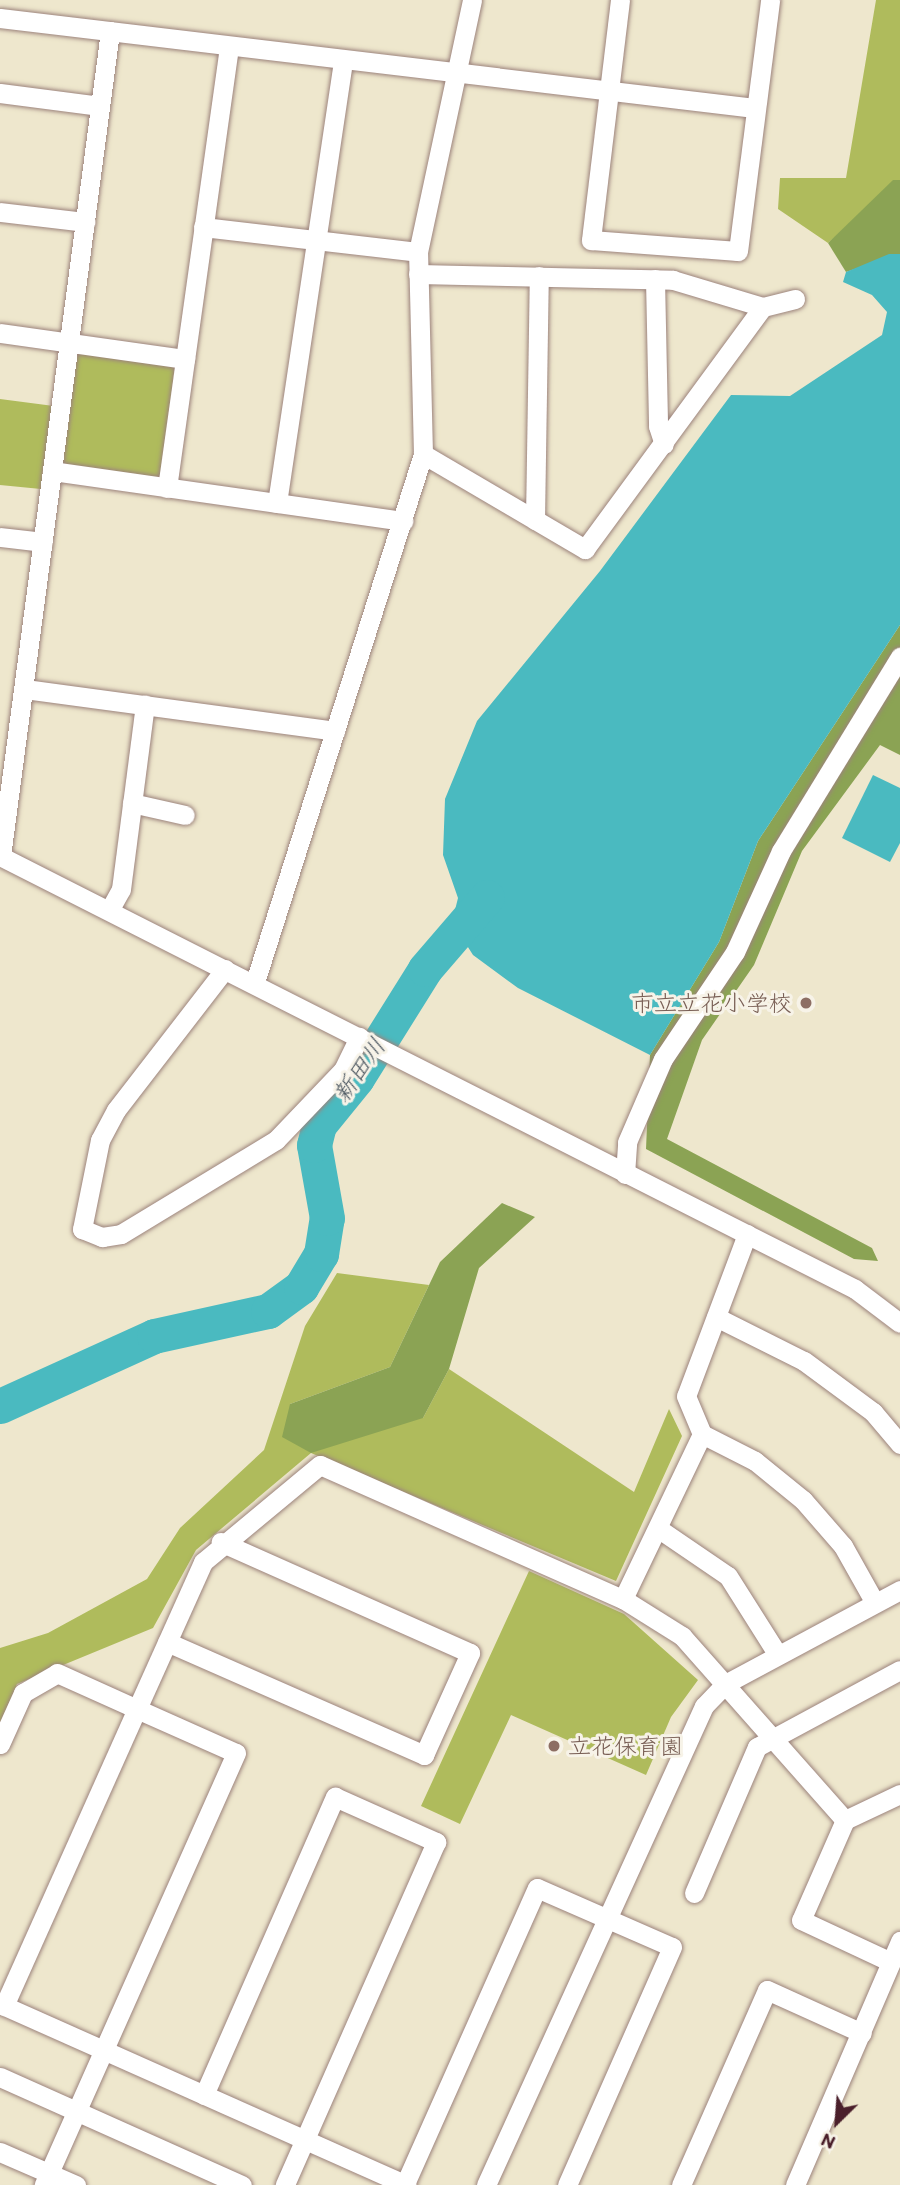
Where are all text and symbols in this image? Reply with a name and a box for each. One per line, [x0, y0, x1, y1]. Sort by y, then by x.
place label: 市立立花小学校 [631, 989, 792, 1017]
marker: 市立立花小学校 [798, 995, 814, 1011]
water label: 新田川 [327, 1032, 391, 1108]
place label: 立花保育園 [568, 1732, 683, 1760]
marker: 立花保育園 [546, 1738, 562, 1754]
north arrow [802, 2087, 872, 2157]
text: N [817, 2128, 839, 2155]

